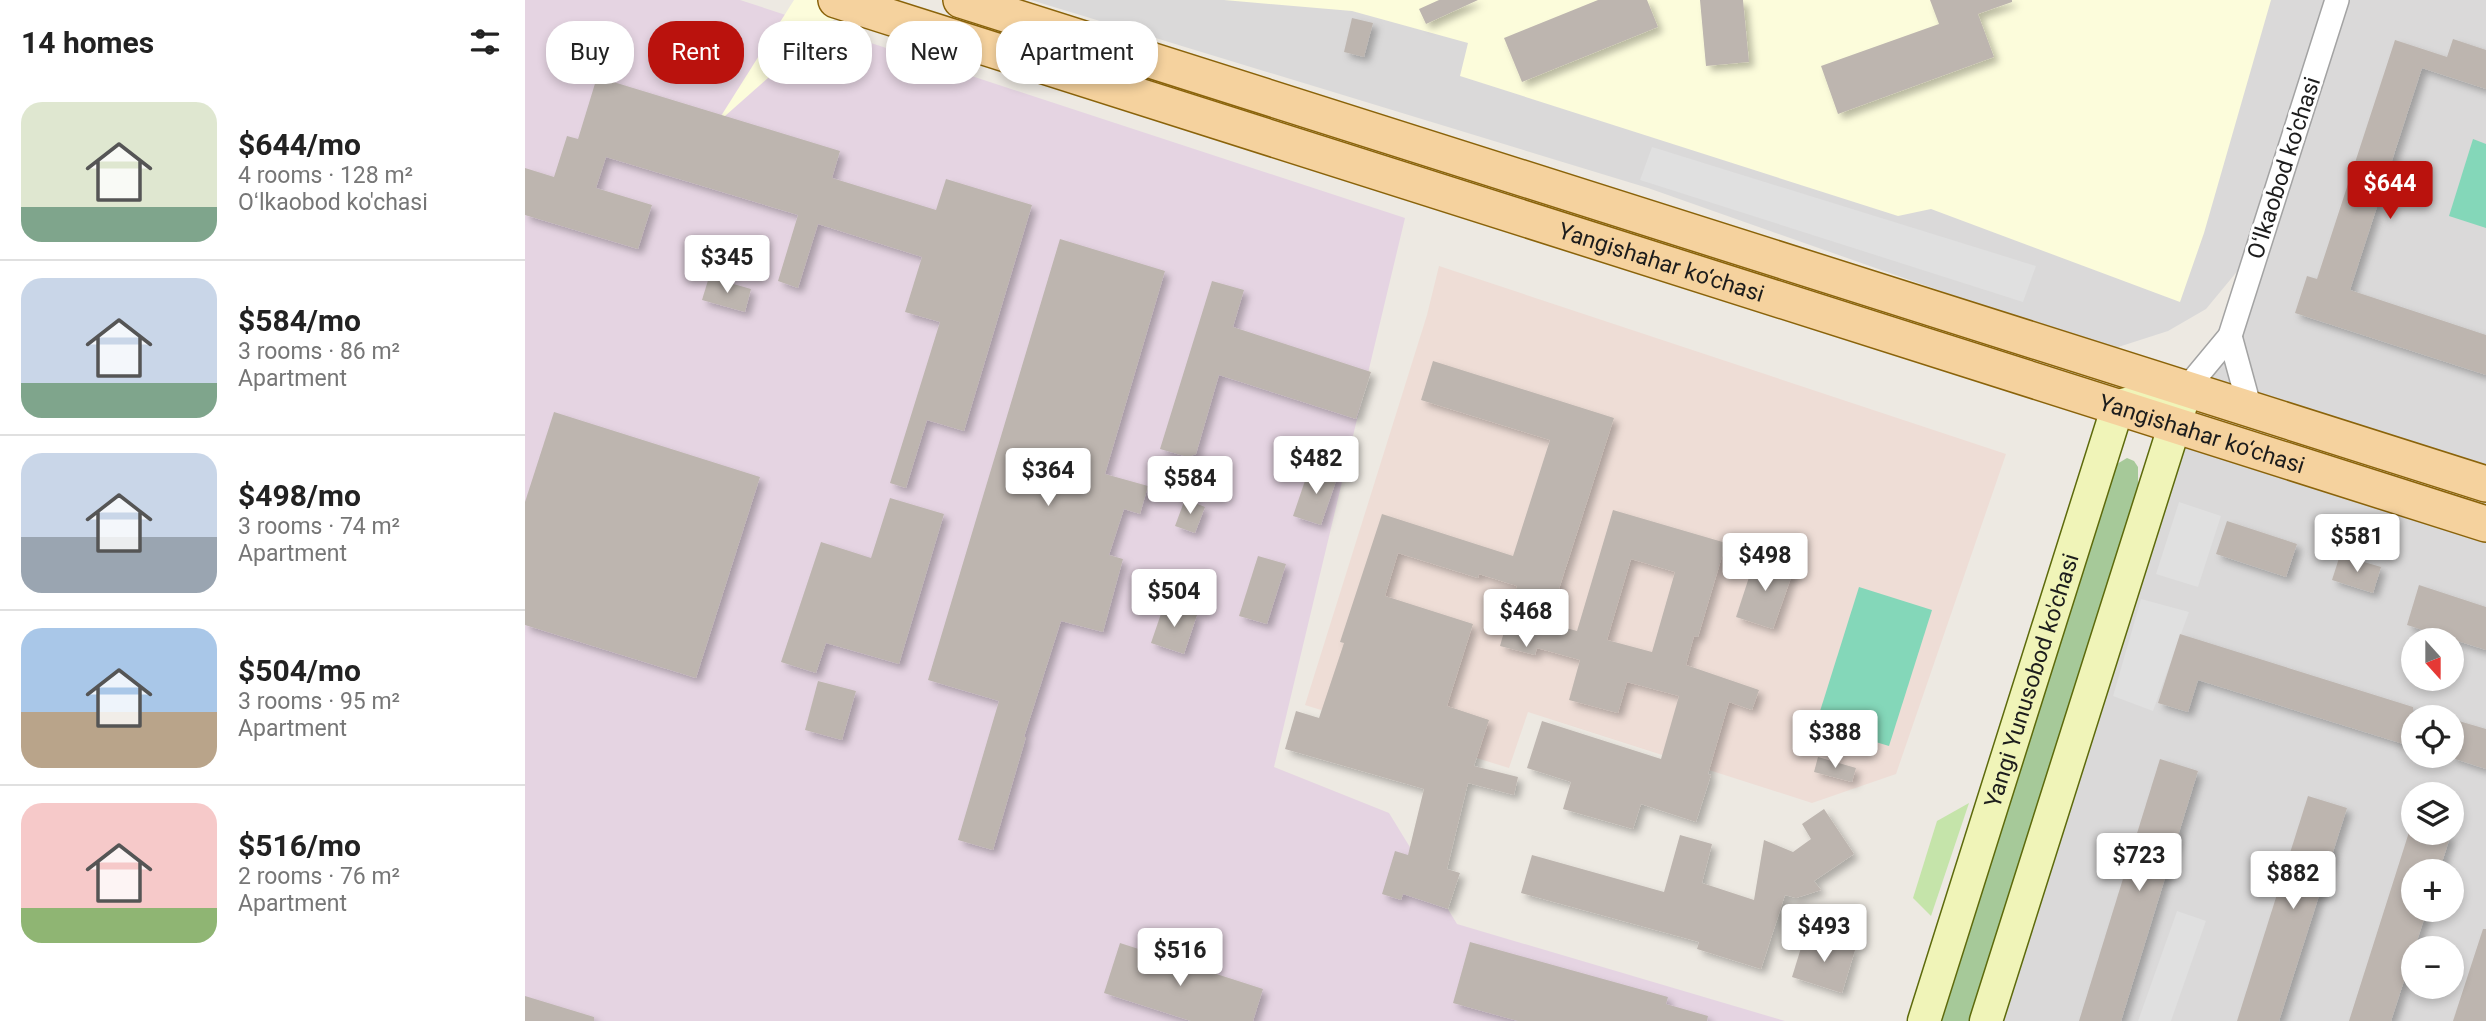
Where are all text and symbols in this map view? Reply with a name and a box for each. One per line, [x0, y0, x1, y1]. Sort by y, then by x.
chip: Buy [546, 21, 634, 84]
chip: Rent [648, 21, 744, 84]
chip: Filters [758, 21, 872, 84]
chip: New [886, 21, 982, 84]
chip: Apartment [996, 21, 1158, 84]
icon: filters [466, 23, 504, 61]
text: 14 homes [21, 25, 154, 60]
street label: Oʻlkaobod ko'chasi [2242, 74, 2326, 262]
text: $644/mo [238, 127, 361, 162]
icon: home [77, 130, 161, 214]
text: 4 rooms · 128 m² [238, 162, 413, 189]
pin: $644 [2349, 162, 2431, 221]
text: $644 [2364, 170, 2416, 197]
text: Oʻlkaobod ko'chasi [238, 189, 428, 216]
street label: Yangishahar ko‘chasi [1555, 217, 1768, 307]
pin: $345 [686, 236, 768, 295]
text: $345 [701, 244, 753, 271]
text: $584/mo [238, 303, 361, 338]
icon: home [77, 306, 161, 390]
text: 3 rooms · 86 m² [238, 338, 400, 365]
text: Apartment [238, 365, 347, 392]
street label: Yangishahar ko‘chasi [2096, 388, 2308, 479]
pin: $482 [1275, 436, 1357, 496]
text: $482 [1290, 445, 1342, 472]
pin: $364 [1007, 448, 1089, 508]
pin: $584 [1149, 456, 1231, 516]
text: $364 [1022, 457, 1074, 484]
text: $584 [1164, 465, 1216, 492]
text: $498/mo [238, 478, 361, 513]
icon: home [77, 481, 161, 565]
text: 3 rooms · 74 m² [238, 513, 400, 540]
pin: $581 [2316, 514, 2398, 574]
text: $581 [2331, 523, 2383, 550]
pin: $498 [1724, 534, 1806, 593]
text: Apartment [238, 540, 347, 567]
text: $498 [1739, 542, 1791, 569]
street label: Yangi Yunusobod ko'chasi [1979, 550, 2084, 811]
pin: $504 [1133, 570, 1215, 629]
text: $504 [1148, 578, 1200, 605]
pin: $468 [1485, 590, 1567, 649]
text: $468 [1500, 598, 1552, 625]
north arrow [2401, 628, 2464, 691]
map controls [2401, 628, 2464, 999]
text: $504/mo [238, 653, 361, 688]
icon: home [77, 656, 161, 740]
text: 3 rooms · 95 m² [238, 688, 400, 715]
button: locate [2401, 705, 2464, 768]
pin: $388 [1794, 710, 1876, 770]
text: Apartment [238, 715, 347, 742]
text: $388 [1809, 719, 1861, 746]
button: layers [2401, 782, 2464, 845]
text: $516/mo [238, 828, 361, 863]
icon: home [77, 831, 161, 915]
pin: $723 [2098, 834, 2180, 893]
text: $723 [2113, 842, 2165, 869]
pin: $882 [2252, 852, 2334, 911]
button: + [2401, 859, 2464, 922]
text: $882 [2267, 860, 2319, 887]
text: 2 rooms · 76 m² [238, 863, 400, 890]
text: Apartment [238, 890, 347, 917]
pin: $493 [1783, 904, 1865, 964]
text: $493 [1798, 913, 1850, 940]
pin: $516 [1139, 928, 1221, 988]
button: − [2401, 936, 2464, 999]
text: $516 [1154, 937, 1206, 964]

